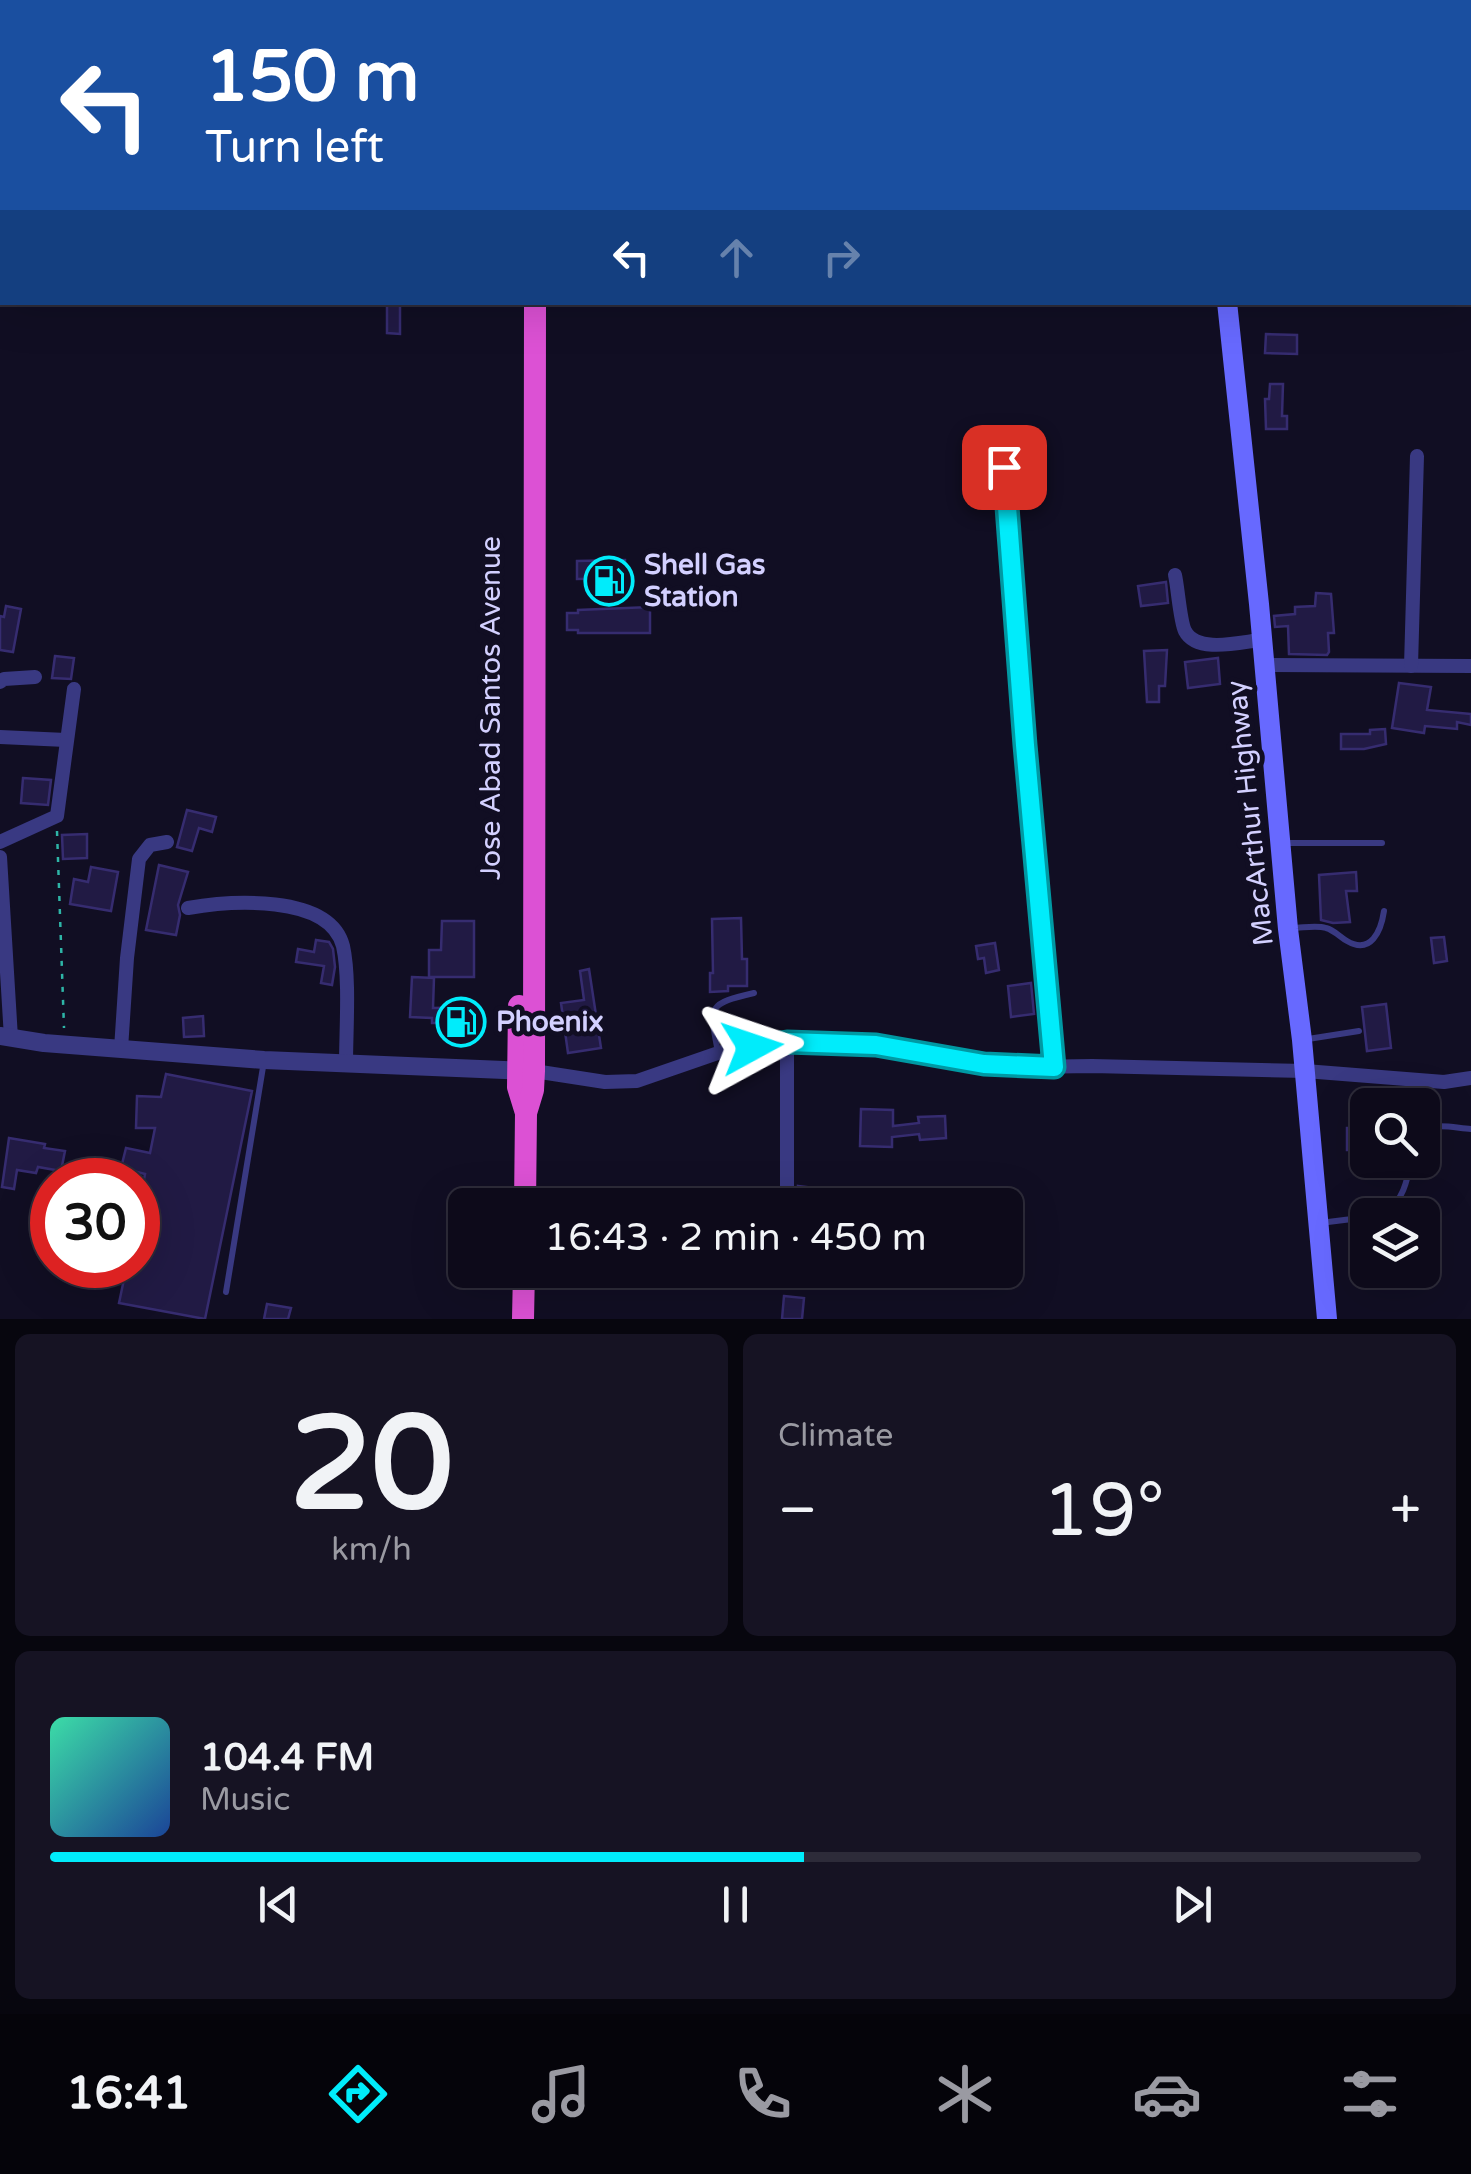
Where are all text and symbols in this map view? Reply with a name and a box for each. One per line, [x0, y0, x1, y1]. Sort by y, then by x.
text: 150 m [205, 36, 419, 120]
icon: left [40, 40, 170, 170]
text: Turn left [205, 121, 384, 175]
icon: left [604, 230, 659, 285]
icon: ahead [709, 230, 764, 285]
icon: right [814, 230, 869, 285]
pin [962, 425, 1047, 510]
icon: arrive [977, 440, 1032, 495]
street label: Jose Abad Santos Avenue [474, 536, 508, 880]
place label: Shell Gas Station [644, 548, 766, 614]
fuel station icon: Shell Gas Station [583, 555, 635, 607]
street label: MacArthur Highway [1219, 679, 1281, 947]
position arrow [700, 995, 804, 1099]
fuel station icon: Phoenix [435, 996, 487, 1048]
place label: Phoenix [496, 1005, 604, 1039]
map controls [1350, 1088, 1440, 1288]
button: search [1350, 1088, 1440, 1178]
speed limit sign: 30 [30, 1158, 160, 1288]
button: layers [1350, 1198, 1440, 1288]
text: 16:43 · 2 min · 450 m [544, 1215, 927, 1261]
text: 20 [290, 1388, 453, 1544]
text: Climate [778, 1417, 893, 1455]
text: 19° [1042, 1466, 1165, 1556]
text: − [778, 1478, 817, 1544]
text: + [1390, 1478, 1421, 1544]
text: km/h [331, 1531, 412, 1569]
text: 104.4 FM [200, 1735, 374, 1781]
text: Music [200, 1781, 290, 1819]
icon: previous [251, 1877, 306, 1932]
icon: pause [708, 1877, 763, 1932]
icon: next [1165, 1877, 1220, 1932]
icon: directions [323, 2059, 393, 2129]
icon: music [526, 2059, 596, 2129]
icon: phone [728, 2059, 798, 2129]
icon: climate [930, 2059, 1000, 2129]
icon: car [1132, 2059, 1202, 2129]
icon: filters [1335, 2059, 1405, 2129]
text: 16:41 [66, 2067, 191, 2121]

